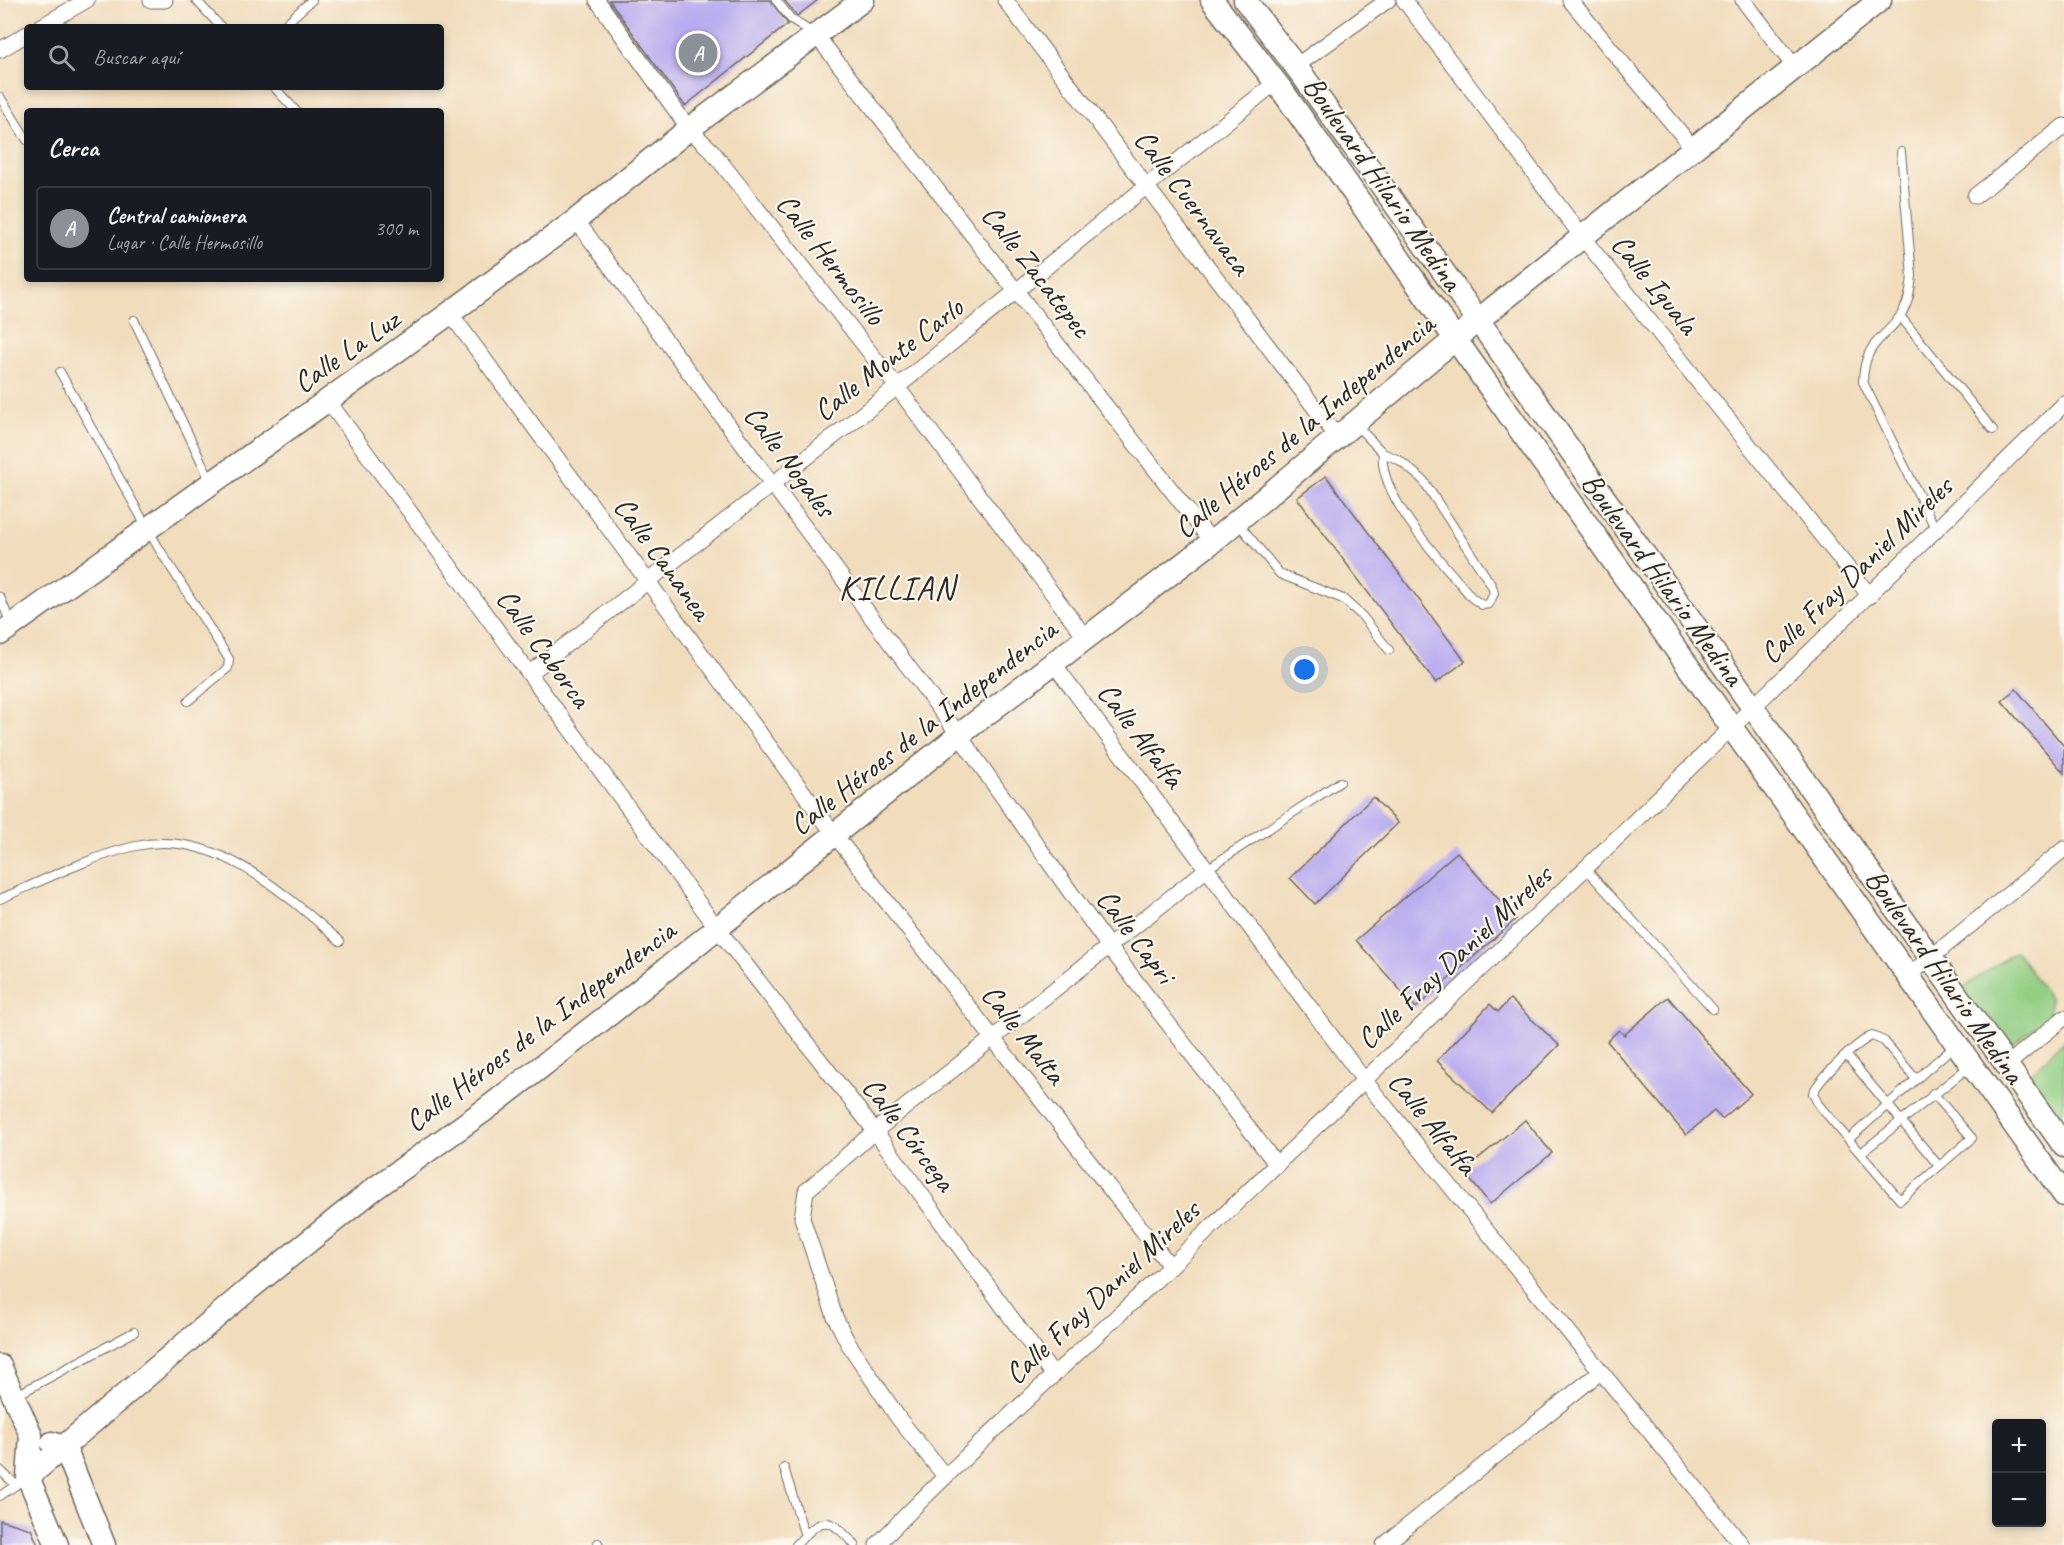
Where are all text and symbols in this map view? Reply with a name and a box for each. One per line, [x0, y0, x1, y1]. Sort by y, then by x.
search box [24, 24, 444, 90]
pin: A [678, 31, 718, 76]
icon: search [45, 41, 78, 74]
text: Buscar aquí [93, 43, 179, 71]
street label: Boulevard Hilario Medina [1295, 68, 1472, 299]
street label: Calle Cuernavaca [1126, 122, 1261, 284]
text: Cerca [48, 131, 98, 164]
street label: Calle Hermosillo [768, 186, 895, 333]
street label: Calle Zacatepec [973, 197, 1101, 346]
text: Central camionera [107, 202, 246, 230]
text: A [64, 216, 75, 241]
text: 300 m [375, 216, 418, 241]
street label: Calle Iguala [1603, 226, 1708, 343]
text: Lugar · Calle Hermosillo [107, 230, 262, 255]
street label: Calle Monte Carlo [805, 288, 972, 429]
street label: Calle La Luz [286, 299, 409, 401]
street label: Calle Héroes de la Independencia [1166, 304, 1444, 546]
street label: Calle Nogales [735, 397, 846, 527]
street label: Boulevard Hilario Medina [1573, 465, 1754, 694]
street label: Calle Fray Daniel Mireles [1752, 466, 1962, 672]
street label: Calle Cananea [606, 489, 722, 629]
district label: KILLIAN [839, 567, 959, 609]
street label: Calle Caborca [488, 581, 601, 717]
street label: Calle Héroes de la Independencia [782, 609, 1066, 843]
your location [1290, 655, 1319, 684]
street label: Calle Alfalfa [1089, 675, 1194, 797]
street label: Calle Fray Daniel Mireles [1348, 855, 1562, 1057]
street label: Boulevard Hilario Medina [1857, 861, 2034, 1092]
street label: Calle Capri [1088, 881, 1186, 994]
street label: Calle Héroes de la Independencia [397, 910, 685, 1140]
street label: Calle Malta [973, 976, 1076, 1093]
street label: Calle Alfalfa [1380, 1063, 1487, 1184]
street label: Calle Córcega [854, 1069, 965, 1200]
street label: Calle Fray Daniel Mireles [996, 1190, 1210, 1392]
map controls [1992, 1419, 2046, 1527]
button: + [1992, 1419, 2046, 1473]
button: − [1992, 1473, 2046, 1527]

